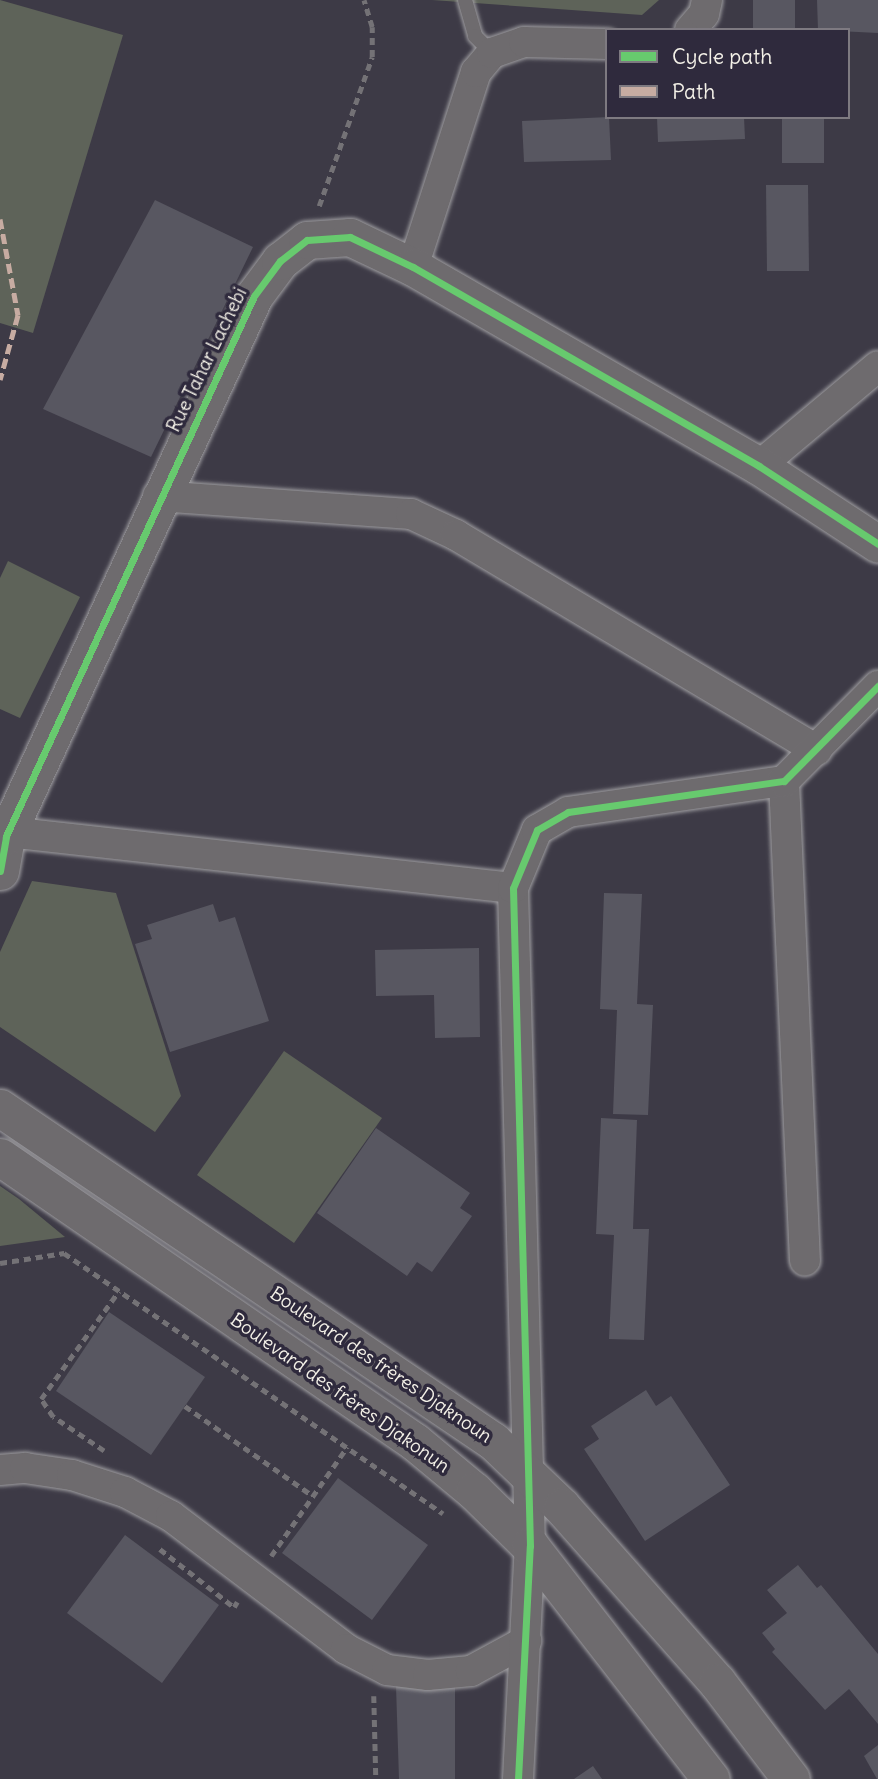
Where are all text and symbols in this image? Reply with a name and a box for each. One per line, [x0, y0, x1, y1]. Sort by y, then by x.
legend [605, 28, 850, 119]
text: Cycle path [672, 43, 772, 70]
text: Path [672, 78, 715, 105]
street label: Rue Tahar Lachebi [162, 284, 252, 436]
street label: Boulevard des frères Djaknoun [266, 1282, 496, 1448]
street label: Boulevard des frères Djakonun [226, 1308, 454, 1478]

